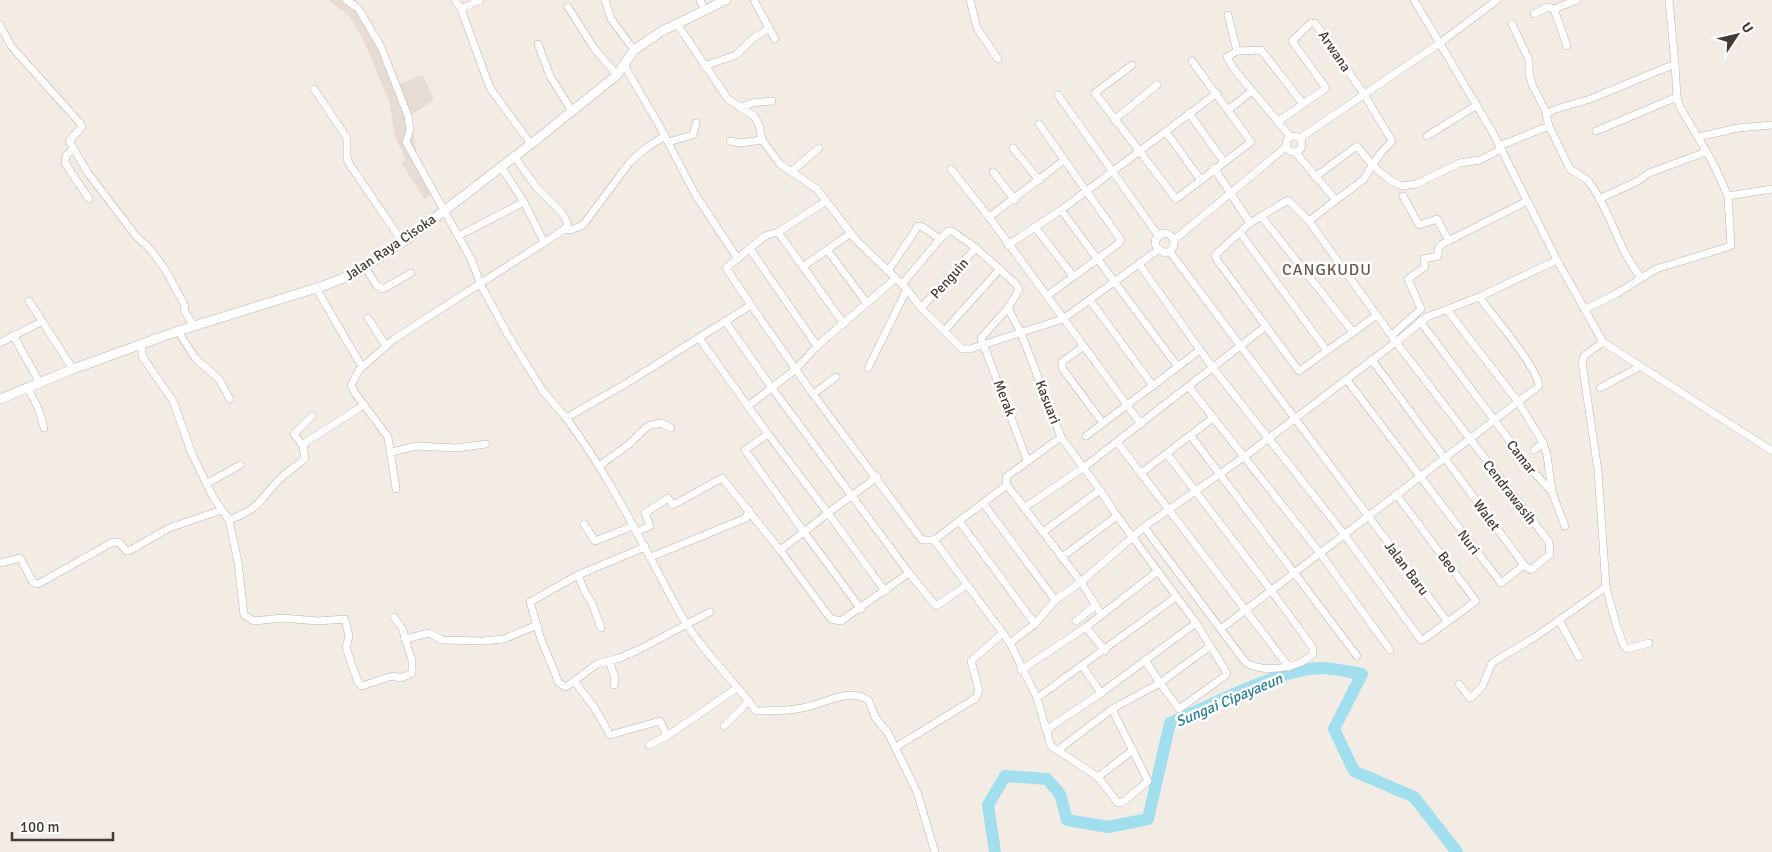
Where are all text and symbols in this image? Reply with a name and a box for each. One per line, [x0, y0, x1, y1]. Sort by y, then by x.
north arrow [1712, 10, 1762, 60]
text: U [1738, 19, 1757, 37]
street label: Arwana [1315, 28, 1354, 75]
street label: Jalan Raya Cisoka [341, 211, 439, 284]
street label: Penguin [927, 255, 972, 302]
district label: CANGKUDU [1282, 260, 1372, 280]
street label: Merak [990, 378, 1019, 419]
street label: Kasuari [1031, 378, 1064, 426]
street label: Camar [1503, 437, 1541, 479]
street label: Cendrawasih [1479, 457, 1540, 528]
street label: Walet [1470, 496, 1504, 534]
street label: Nuri [1454, 527, 1483, 558]
street label: Jalan Baru [1381, 538, 1432, 599]
street label: Beo [1434, 548, 1461, 577]
water label: Sungai Cipayaeun [1173, 669, 1286, 731]
scale bar [12, 810, 114, 842]
text: 100 m [20, 818, 60, 836]

